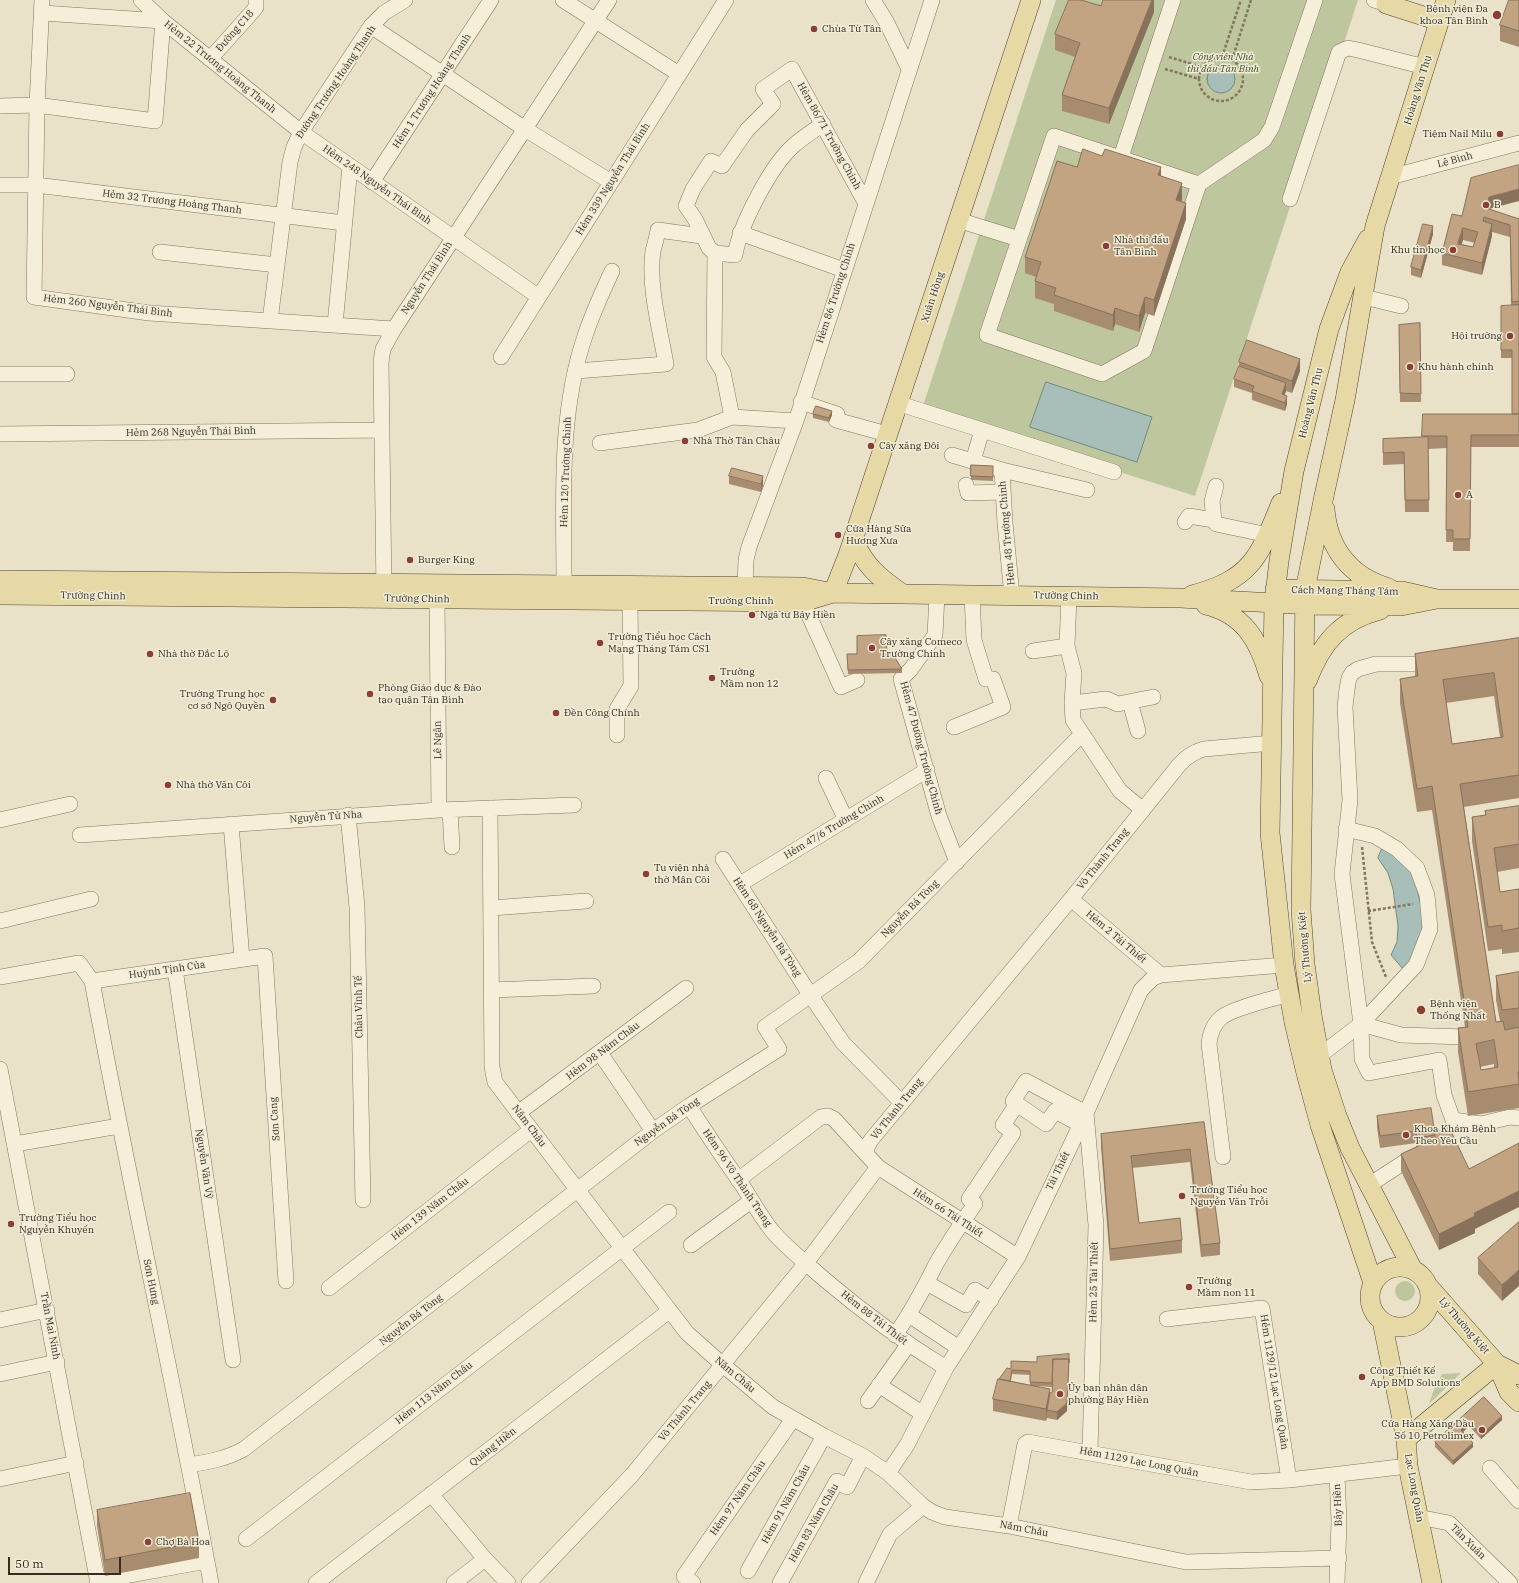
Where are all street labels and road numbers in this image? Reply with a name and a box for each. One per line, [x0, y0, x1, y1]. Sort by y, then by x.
street label: Đường C18 [214, 8, 256, 54]
street label: Hẻm 22 Trương Hoàng Thanh [162, 18, 278, 116]
street label: Đường Trương Hoàng Thanh [294, 23, 378, 141]
street label: Hẻm 1 Trương Hoàng Thanh [390, 31, 474, 151]
street label: Hoàng Văn Thụ [1402, 54, 1434, 126]
street label: Hẻm 86/71 Trường Chinh [795, 80, 863, 192]
street label: Hẻm 339 Nguyễn Thái Bình [573, 121, 653, 237]
street label: Hẻm 248 Nguyễn Thái Bình [320, 143, 434, 227]
street label: Lê Bình [1436, 150, 1474, 170]
street label: Hẻm 32 Trương Hoàng Thanh [102, 187, 242, 217]
street label: Nguyễn Thái Bình [399, 239, 455, 317]
street label: Hẻm 86 Trường Chinh [814, 241, 858, 345]
street label: Xuân Hồng [919, 270, 947, 324]
street label: Hẻm 260 Nguyễn Thái Bình [43, 292, 173, 320]
street label: Hoàng Văn Thụ [1296, 366, 1326, 440]
street label: Hẻm 120 Trường Chinh [558, 416, 574, 528]
street label: Hẻm 268 Nguyễn Thái Bình [126, 425, 256, 439]
street label: Hẻm 48 Trường Chinh [996, 480, 1018, 586]
street label: Cách Mạng Tháng Tám [1291, 584, 1399, 598]
street label: Trường Chinh [60, 589, 126, 603]
street label: Trường Chinh [1033, 589, 1099, 603]
street label: Trường Chinh [384, 592, 450, 606]
street label: Trường Chinh [708, 595, 774, 607]
street label: Hẻm 47 Đường Trường Chinh [897, 680, 945, 816]
street label: Lê Ngân [432, 721, 444, 759]
street label: Hẻm 47/6 Trường Chinh [782, 792, 886, 862]
street label: Nguyễn Tử Nha [289, 808, 363, 826]
street label: Võ Thành Trang [1075, 826, 1131, 892]
street label: Hẻm 68 Nguyễn Bá Tòng [730, 875, 804, 979]
street label: Nguyễn Bá Tòng [879, 878, 941, 940]
street label: Hẻm 2 Tái Thiết [1083, 908, 1149, 966]
street label: Lý Thường Kiệt [1296, 911, 1314, 983]
street label: Huỳnh Tịnh Của [128, 959, 206, 981]
street label: Châu Vĩnh Tế [352, 975, 366, 1039]
street label: Hẻm 98 Năm Châu [564, 1019, 642, 1083]
street label: Võ Thành Trang [869, 1076, 925, 1142]
street label: Nguyễn Bá Tòng [632, 1095, 702, 1149]
street label: Sơn Cang [267, 1097, 283, 1141]
street label: Năm Châu [509, 1103, 549, 1149]
street label: Hẻm 96 Võ Thành Trang [700, 1127, 774, 1229]
street label: Nguyễn Văn Vỹ [193, 1128, 215, 1200]
street label: Tái Thiết [1043, 1150, 1073, 1192]
street label: Hẻm 139 Năm Châu [389, 1175, 471, 1243]
street label: Hẻm 66 Tái Thiết [911, 1186, 985, 1240]
street label: Hẻm 25 Tài Thiết [1087, 1241, 1101, 1323]
street label: Sơn Hưng [140, 1258, 162, 1306]
street label: Hẻm 88 Tái Thiết [838, 1288, 910, 1348]
street label: Trần Mai Ninh [38, 1291, 62, 1361]
street label: Nguyễn Bá Tòng [377, 1292, 445, 1348]
street label: Lý Thường Kiệt [1436, 1295, 1492, 1357]
street label: Hẻm 1129/12 Lạc Long Quân [1257, 1313, 1291, 1451]
street label: Năm Châu [712, 1355, 758, 1395]
street label: Hẻm 113 Năm Châu [393, 1359, 475, 1427]
street label: Võ Thành Trang [656, 1378, 714, 1444]
street label: Quảng Hiền [467, 1425, 519, 1469]
street label: Hẻm 1129 Lạc Long Quân [1078, 1445, 1200, 1479]
street label: Lạc Long Quân [1402, 1453, 1426, 1523]
street label: Hẻm 97 Năm Châu [708, 1458, 768, 1538]
street label: Hẻm 91 Năm Châu [759, 1462, 813, 1546]
street label: Hẻm 83 Năm Châu [787, 1482, 841, 1564]
street label: Bảy Hiền [1331, 1484, 1345, 1526]
street label: Năm Châu [999, 1518, 1049, 1540]
street label: Tân Xuân [1448, 1522, 1488, 1562]

